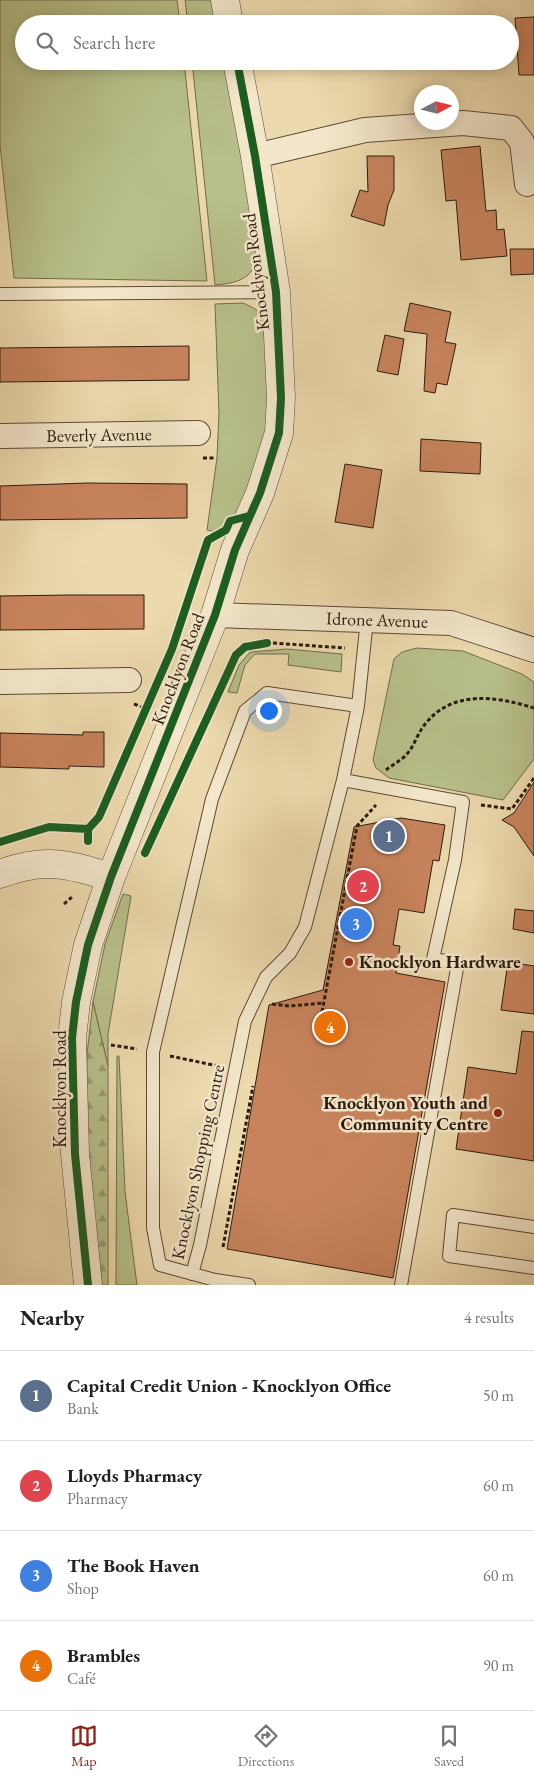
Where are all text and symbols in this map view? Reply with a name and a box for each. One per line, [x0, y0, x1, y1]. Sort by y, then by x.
search box [15, 15, 519, 70]
icon: search [33, 29, 61, 57]
text: Search here [73, 30, 155, 55]
north arrow [414, 85, 459, 130]
street label: Knocklyon Road [237, 211, 274, 332]
street label: Beverly Avenue [46, 422, 152, 447]
street label: Idrone Avenue [326, 606, 428, 633]
street label: Knocklyon Road [146, 609, 210, 728]
your location [256, 698, 282, 724]
pin: 1 [373, 817, 405, 855]
pin: 2 [347, 867, 379, 905]
pin: 3 [340, 905, 372, 943]
place label: Knocklyon Hardware [359, 950, 521, 973]
marker: Knocklyon Hardware [343, 956, 355, 968]
pin: 4 [314, 1008, 346, 1046]
street label: Knocklyon Road [48, 1029, 71, 1148]
street label: Knocklyon Shopping Centre [166, 1062, 229, 1262]
place label: Knocklyon Youth and Community Centre [323, 1091, 488, 1135]
marker: Knocklyon Youth and Community Centre [492, 1107, 504, 1119]
text: Nearby [20, 1304, 84, 1331]
text: 4 results [464, 1307, 514, 1328]
text: Capital Credit Union - Knocklyon Office [67, 1373, 391, 1398]
text: 1 [32, 1385, 40, 1406]
text: 50 m [483, 1385, 514, 1406]
text: Bank [67, 1398, 99, 1419]
text: Lloyds Pharmacy [67, 1463, 202, 1488]
text: 2 [32, 1475, 40, 1496]
text: 60 m [483, 1475, 514, 1496]
text: Pharmacy [67, 1488, 128, 1509]
text: The Book Haven [67, 1553, 199, 1578]
text: 3 [32, 1565, 40, 1586]
text: 60 m [483, 1565, 514, 1586]
text: Shop [67, 1578, 99, 1599]
text: Brambles [67, 1643, 140, 1668]
text: 4 [32, 1655, 40, 1676]
text: 90 m [483, 1655, 514, 1676]
text: Café [67, 1668, 96, 1689]
tab: Map [70, 1722, 98, 1770]
tab: Directions [238, 1722, 294, 1770]
tab: Saved [434, 1722, 464, 1770]

